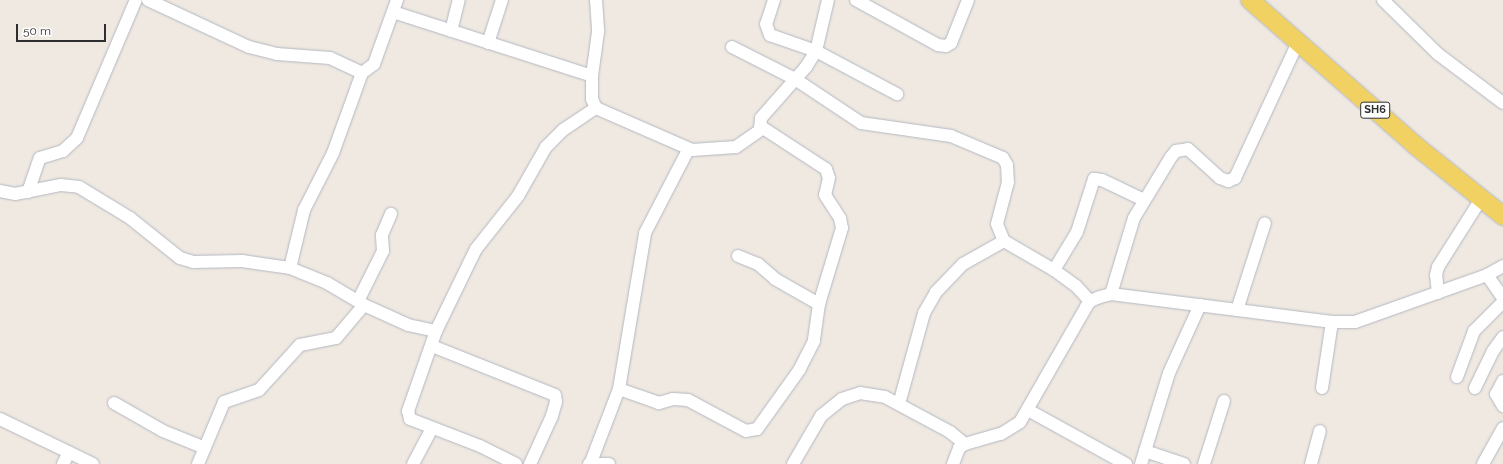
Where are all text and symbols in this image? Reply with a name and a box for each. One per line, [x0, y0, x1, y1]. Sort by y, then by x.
scale bar [18, 16, 108, 42]
text: 50 m [23, 24, 51, 38]
road number: SH6 [1360, 101, 1390, 119]

